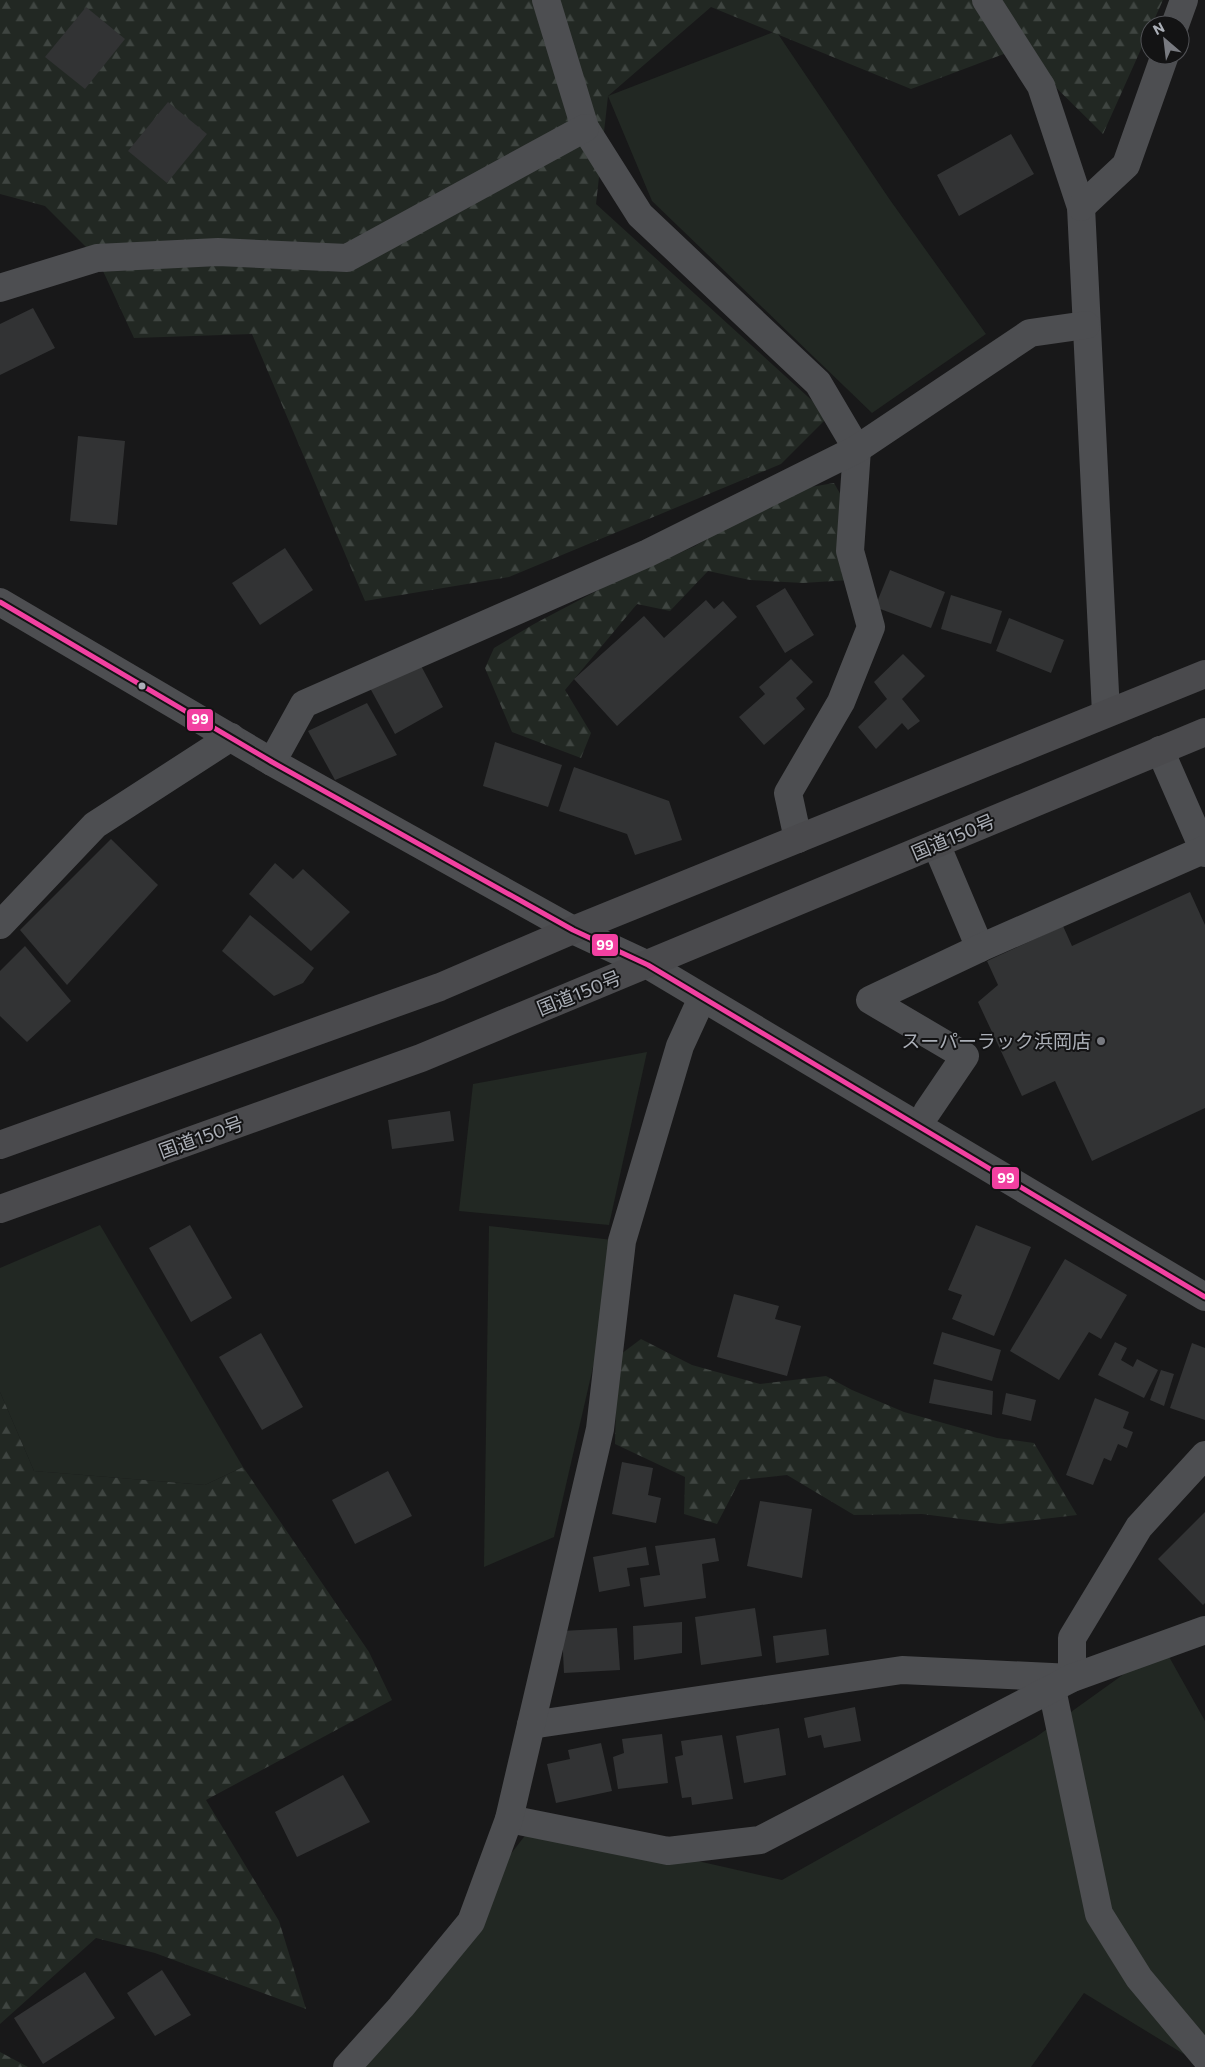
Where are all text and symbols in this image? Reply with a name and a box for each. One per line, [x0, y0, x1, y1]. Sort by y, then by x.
north arrow [1140, 15, 1190, 65]
text: N [1150, 18, 1167, 38]
unlabelled marker [137, 681, 147, 691]
line badge: 99 [186, 708, 214, 732]
text: 99 [191, 710, 209, 727]
street label: 国道150号 [908, 809, 998, 864]
line badge: 99 [591, 933, 619, 957]
text: 99 [596, 936, 614, 953]
street label: 国道150号 [534, 965, 624, 1020]
place label: スーパーラック浜岡店 [901, 1029, 1091, 1052]
marker: スーパーラック浜岡店 [1095, 1035, 1107, 1047]
street label: 国道150号 [155, 1111, 246, 1162]
line badge: 99 [991, 1166, 1020, 1190]
text: 99 [997, 1169, 1015, 1186]

